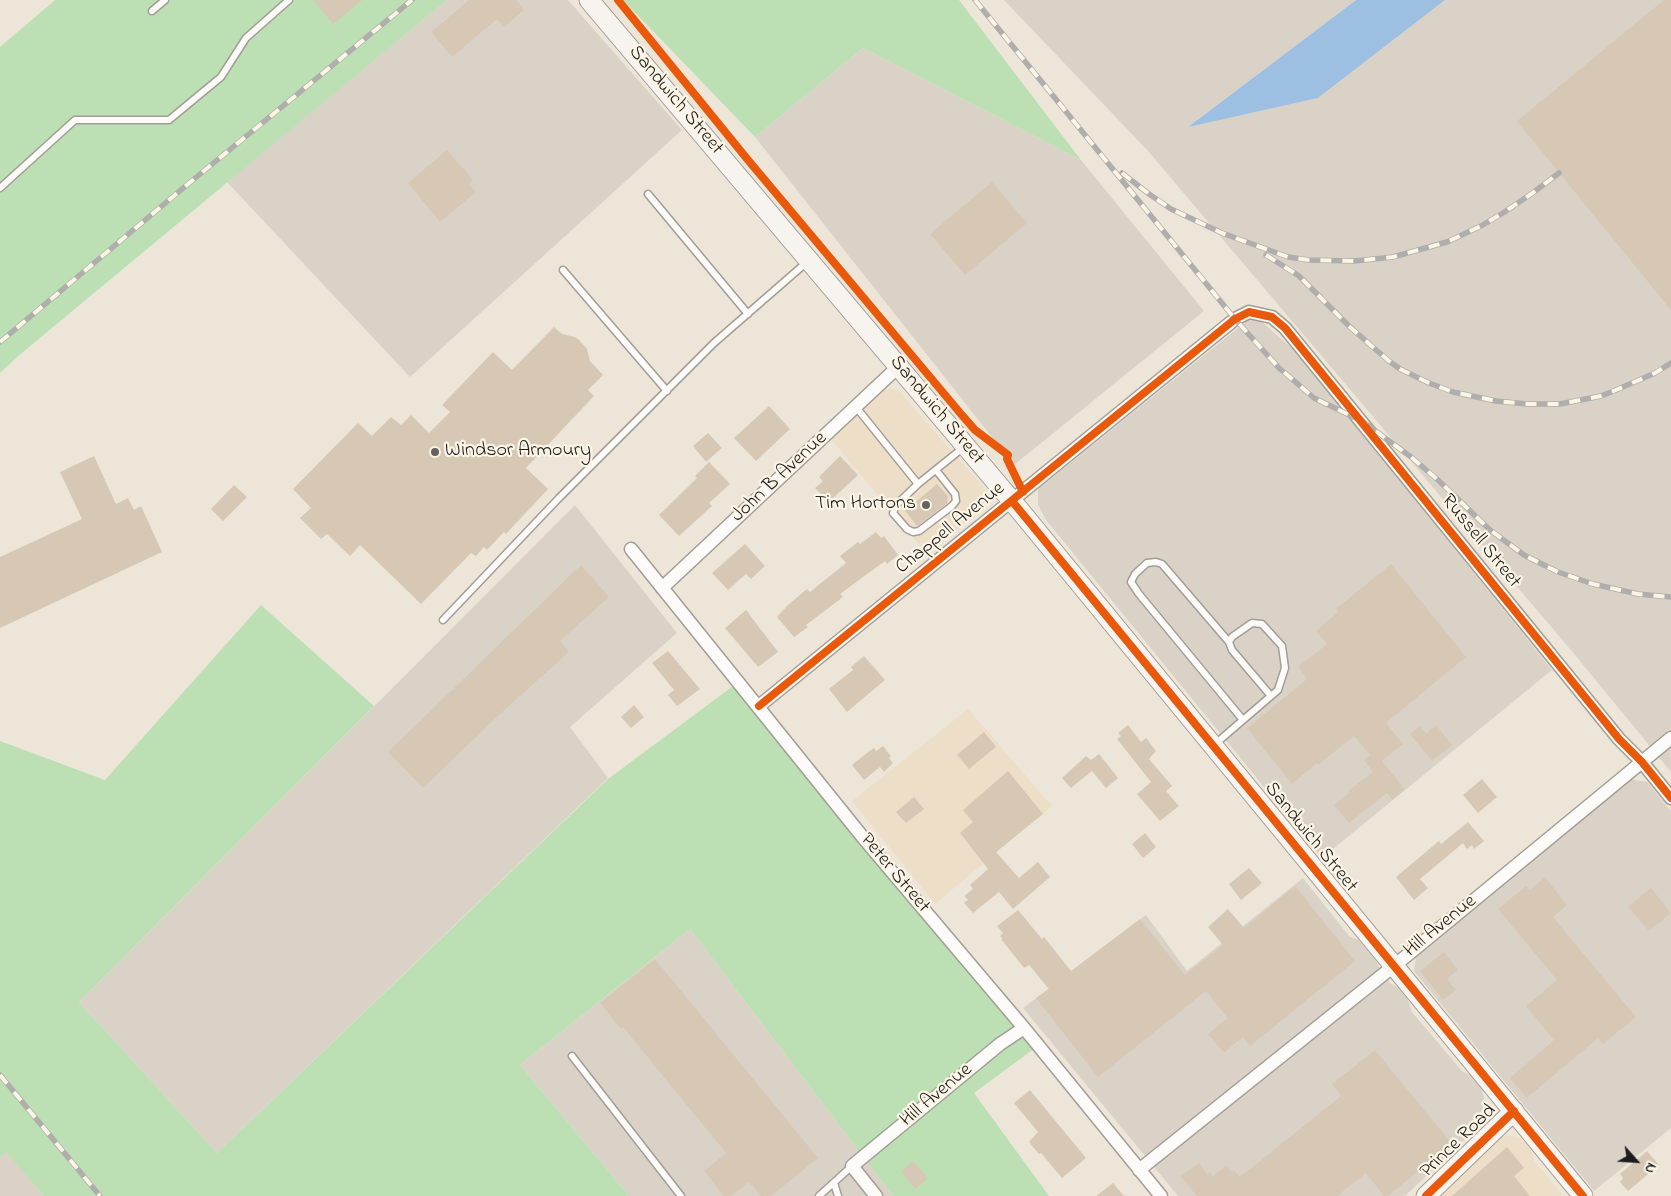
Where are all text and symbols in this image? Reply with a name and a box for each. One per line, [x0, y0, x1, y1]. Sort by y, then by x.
street label: Sandwich Street [622, 41, 728, 161]
street label: Sandwich Street [883, 351, 989, 471]
street label: John B Avenue [727, 428, 833, 528]
place label: Windsor Armoury [445, 440, 591, 464]
marker: Windsor Armoury [429, 446, 441, 458]
street label: Chappell Avenue [892, 478, 1010, 580]
street label: Russell Street [1435, 490, 1525, 594]
place label: Tim Hortons [815, 493, 916, 517]
marker: Tim Hortons [920, 499, 932, 511]
street label: Sandwich Street [1258, 778, 1362, 898]
street label: Peter Street [854, 829, 934, 919]
street label: Hill Avenue [1400, 890, 1482, 964]
street label: Hill Avenue [896, 1059, 978, 1133]
street label: Prince Road [1416, 1100, 1502, 1184]
north arrow [1611, 1136, 1661, 1186]
text: N [1638, 1159, 1661, 1177]

